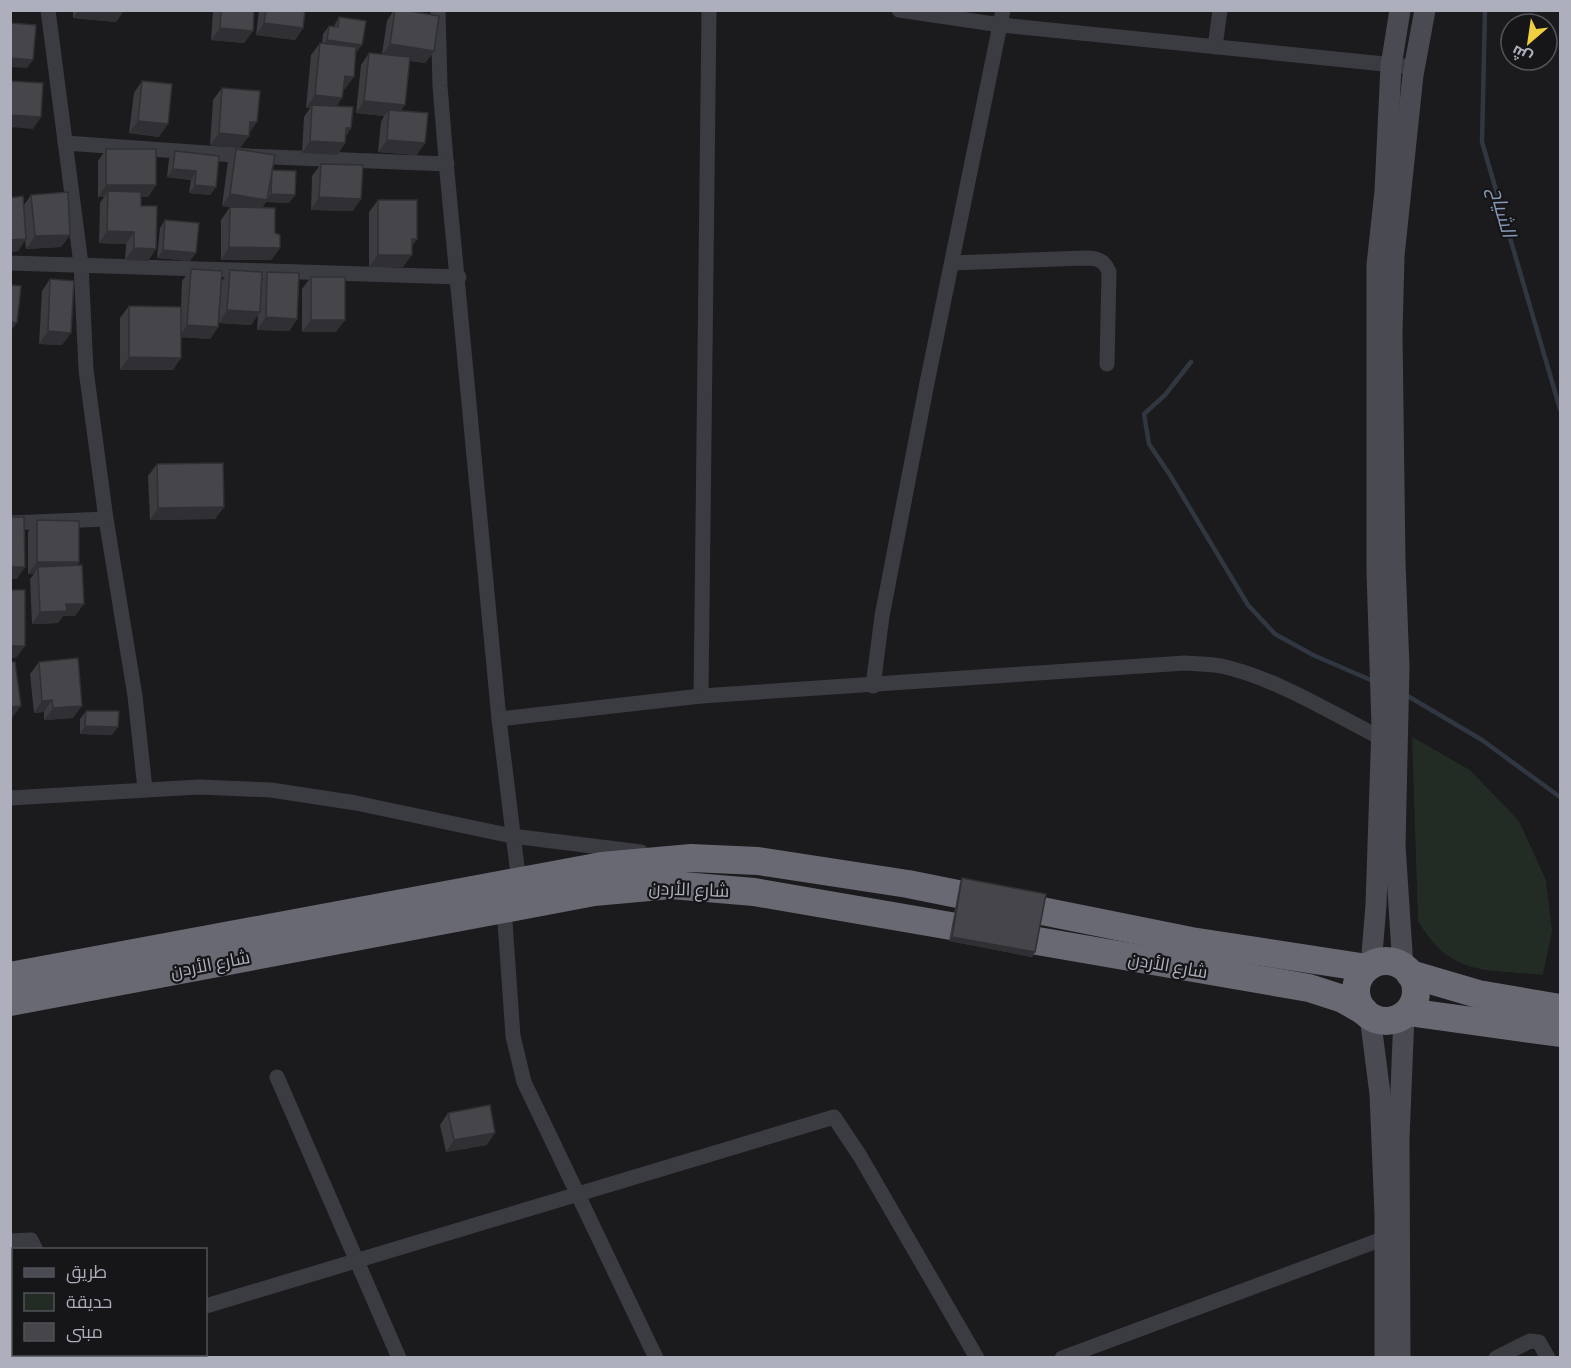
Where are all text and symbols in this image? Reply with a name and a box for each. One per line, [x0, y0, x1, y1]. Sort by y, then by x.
north arrow [1499, 12, 1559, 72]
text: ش [1508, 41, 1536, 69]
water label: الشياح [1482, 183, 1523, 243]
street label: شارع الأردن [648, 876, 730, 903]
street label: شارع الأردن [168, 945, 252, 984]
street label: شارع الأردن [1126, 947, 1210, 984]
legend [12, 1248, 207, 1356]
text: طريق [66, 1260, 107, 1284]
text: حديقة [66, 1290, 112, 1313]
text: مبنى [66, 1320, 103, 1343]

